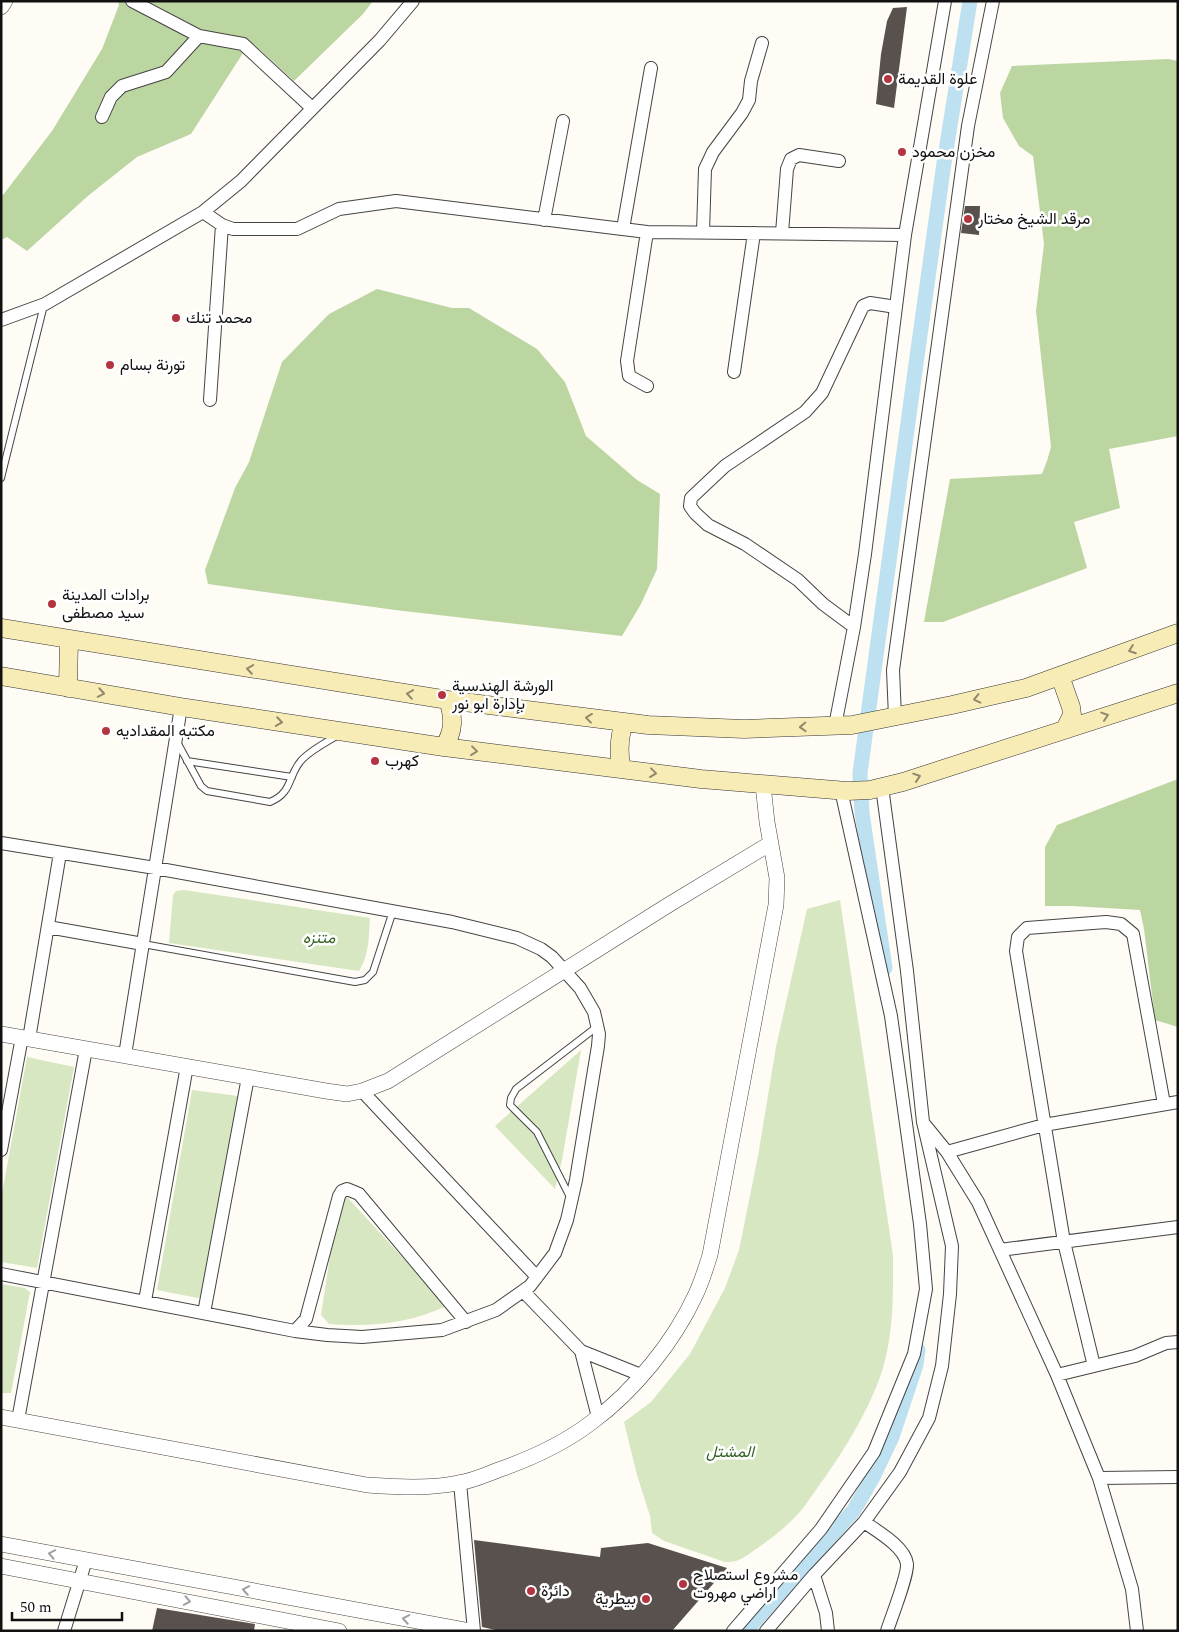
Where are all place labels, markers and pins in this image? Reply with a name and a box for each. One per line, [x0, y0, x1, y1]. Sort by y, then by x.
place label: علوة القديمة [898, 67, 977, 91]
marker: علوة القديمة [882, 73, 894, 85]
place label: مخزن محمود [912, 140, 995, 164]
marker: مخزن محمود [896, 146, 908, 158]
place label: مرقد الشيخ مختار [977, 207, 1090, 231]
marker: مرقد الشيخ مختار [962, 213, 974, 225]
place label: محمد تنك [186, 306, 252, 330]
marker: محمد تنك [170, 312, 182, 324]
place label: تورنة بسام [120, 353, 185, 377]
marker: تورنة بسام [104, 359, 116, 371]
place label: برادات المدينة سيد مصطفى [62, 583, 150, 625]
marker: برادات المدينة سيد مصطفى [46, 598, 58, 610]
place label: الورشة الهندسية بإدارة ابو نور [451, 674, 554, 716]
marker: الورشة الهندسية بإدارة ابو نور [436, 689, 448, 701]
place label: مكتبه المقداديه [116, 719, 215, 743]
marker: مكتبه المقداديه [100, 725, 112, 737]
place label: كهرب [385, 749, 419, 773]
marker: كهرب [369, 755, 381, 767]
place label: مشروع استصلاح اراضي مهروت [693, 1563, 798, 1606]
marker: مشروع استصلاح اراضي مهروت [677, 1578, 689, 1590]
place label: دائرة [541, 1579, 570, 1603]
marker: دائرة [525, 1585, 537, 1597]
place label: بيطرية [595, 1587, 636, 1611]
marker: بيطرية [640, 1593, 652, 1605]

